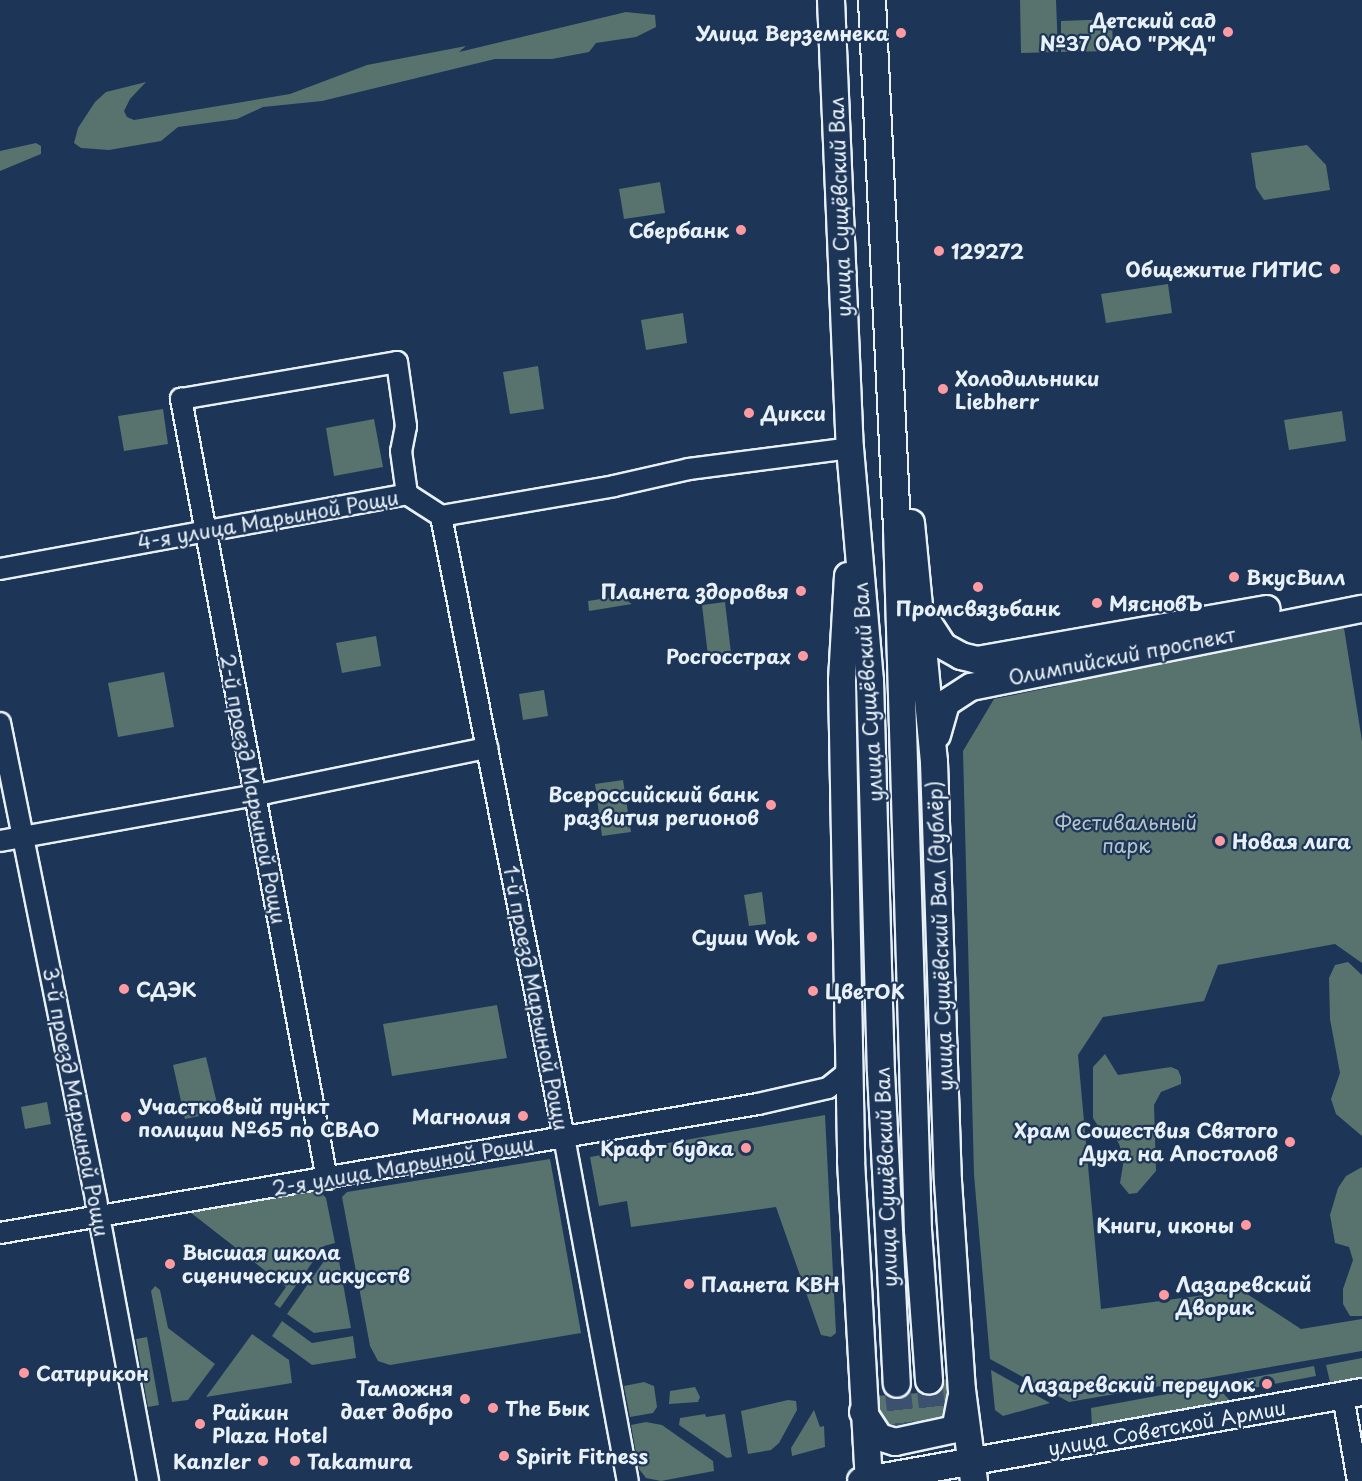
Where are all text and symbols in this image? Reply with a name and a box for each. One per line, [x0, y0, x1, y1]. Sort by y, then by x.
place label: Детский сад №37 ОАО "РЖД" [1038, 8, 1216, 55]
place label: Улица Верземнека [695, 21, 889, 45]
marker: Детский сад №37 ОАО "РЖД" [1221, 25, 1235, 39]
marker: Улица Верземнека [894, 26, 908, 40]
street label: улица Сущёвский Вал [824, 95, 856, 319]
place label: Сбербанк [629, 218, 729, 242]
marker: Сбербанк [734, 223, 748, 237]
place label: 129272 [951, 239, 1024, 263]
marker: 129272 [932, 244, 946, 258]
place label: Общежитие ГИТИС [1125, 257, 1323, 281]
marker: Общежитие ГИТИС [1328, 262, 1342, 276]
place label: Холодильники Liebherr [955, 366, 1100, 413]
marker: Холодильники Liebherr [936, 382, 950, 396]
place label: Дикси [761, 401, 826, 425]
marker: Дикси [742, 406, 756, 420]
street label: 4-я улица Марьиной Рощи [135, 485, 401, 555]
place label: ВкусВилл [1246, 565, 1345, 589]
marker: ВкусВилл [1227, 570, 1241, 584]
place label: Планета здоровья [601, 579, 789, 603]
street label: улица Сущёвский Вал [848, 580, 888, 804]
marker: Промсвязьбанк [971, 580, 985, 594]
marker: Планета здоровья [794, 584, 808, 598]
place label: МясновЪ [1109, 591, 1203, 615]
place label: Промсвязьбанк [896, 596, 1060, 620]
marker: МясновЪ [1090, 596, 1104, 610]
street label: Олимпийский проспект [1006, 622, 1238, 690]
place label: Росгосстрах [666, 644, 791, 668]
marker: Росгосстрах [796, 649, 810, 663]
street label: 2-й проезд Марьиной Рощи [215, 651, 291, 927]
street label: улица Сущёвский Вал (дублёр) [923, 780, 957, 1092]
place label: Всероссийский банк развития регионов [547, 782, 759, 829]
marker: Всероссийский банк развития регионов [764, 798, 778, 812]
park label: Фестивальный парк [1055, 810, 1197, 857]
place label: Новая лига [1232, 829, 1350, 853]
marker: Новая лига [1213, 834, 1227, 848]
street label: 1-й проезд Марьиной Рощи [498, 863, 574, 1133]
place label: Суши Wok [691, 925, 800, 949]
marker: Суши Wok [805, 930, 819, 944]
street label: 3-й проезд Марьиной Рощи [38, 965, 114, 1239]
place label: СДЭК [136, 977, 196, 1001]
place label: ЦветОК [825, 979, 905, 1003]
marker: СДЭК [117, 982, 131, 996]
marker: ЦветОК [806, 984, 820, 998]
street label: улица Сущёвский Вал [870, 1065, 902, 1289]
place label: Участковый пункт полиции №65 по СВАО [138, 1094, 381, 1141]
place label: Магнолия [412, 1104, 511, 1128]
marker: Магнолия [516, 1109, 530, 1123]
marker: Участковый пункт полиции №65 по СВАО [119, 1110, 133, 1124]
place label: Храм Сошествия Святого Духа на Апостолов [1014, 1118, 1278, 1165]
street label: 2-я улица Марьиной Рощи [269, 1131, 537, 1201]
marker: Храм Сошествия Святого Духа на Апостолов [1283, 1135, 1297, 1149]
place label: Крафт будка [600, 1136, 734, 1160]
marker: Крафт будка [739, 1141, 753, 1155]
place label: Книги, иконы [1096, 1213, 1234, 1237]
marker: Книги, иконы [1239, 1218, 1253, 1232]
place label: Высшая школа сценических искусств [182, 1240, 410, 1287]
marker: Высшая школа сценических искусств [163, 1257, 177, 1271]
place label: Планета КВН [701, 1272, 841, 1296]
place label: Лазаревский Дворик [1176, 1272, 1312, 1319]
marker: Планета КВН [682, 1277, 696, 1291]
marker: Лазаревский Дворик [1157, 1288, 1171, 1302]
place label: Сатирикон [36, 1361, 149, 1385]
marker: Сатирикон [17, 1366, 31, 1380]
place label: Лазаревский переулок [1020, 1372, 1255, 1396]
place label: Таможня дает добро [340, 1376, 453, 1423]
marker: Лазаревский переулок [1260, 1377, 1274, 1391]
marker: Таможня дает добро [458, 1392, 472, 1406]
street label: улица Советской Армии [1045, 1395, 1289, 1461]
place label: The Бык [505, 1396, 590, 1420]
place label: Райкин Plaza Hotel [212, 1400, 330, 1447]
marker: The Бык [486, 1401, 500, 1415]
marker: Райкин Plaza Hotel [193, 1417, 207, 1431]
place label: Spirit Fitness [516, 1444, 648, 1468]
place label: Kanzler [173, 1449, 251, 1473]
place label: Takamura [307, 1449, 413, 1473]
marker: Spirit Fitness [497, 1449, 511, 1463]
marker: Kanzler [256, 1454, 270, 1468]
marker: Takamura [288, 1454, 302, 1468]

